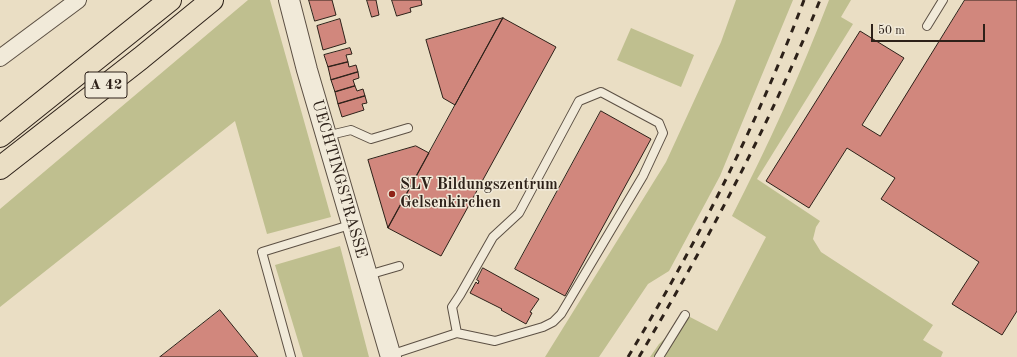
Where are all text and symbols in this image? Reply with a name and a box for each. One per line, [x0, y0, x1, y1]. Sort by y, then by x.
scale bar [873, 16, 987, 42]
text: 50 m [878, 25, 905, 37]
road number: A 42 [85, 72, 127, 98]
street label: UECHTINGSTRASSE [307, 97, 371, 261]
place label: SLV Bildungszentrum Gelsenkirchen [400, 175, 558, 213]
marker: SLV Bildungszentrum Gelsenkirchen [387, 189, 397, 199]

